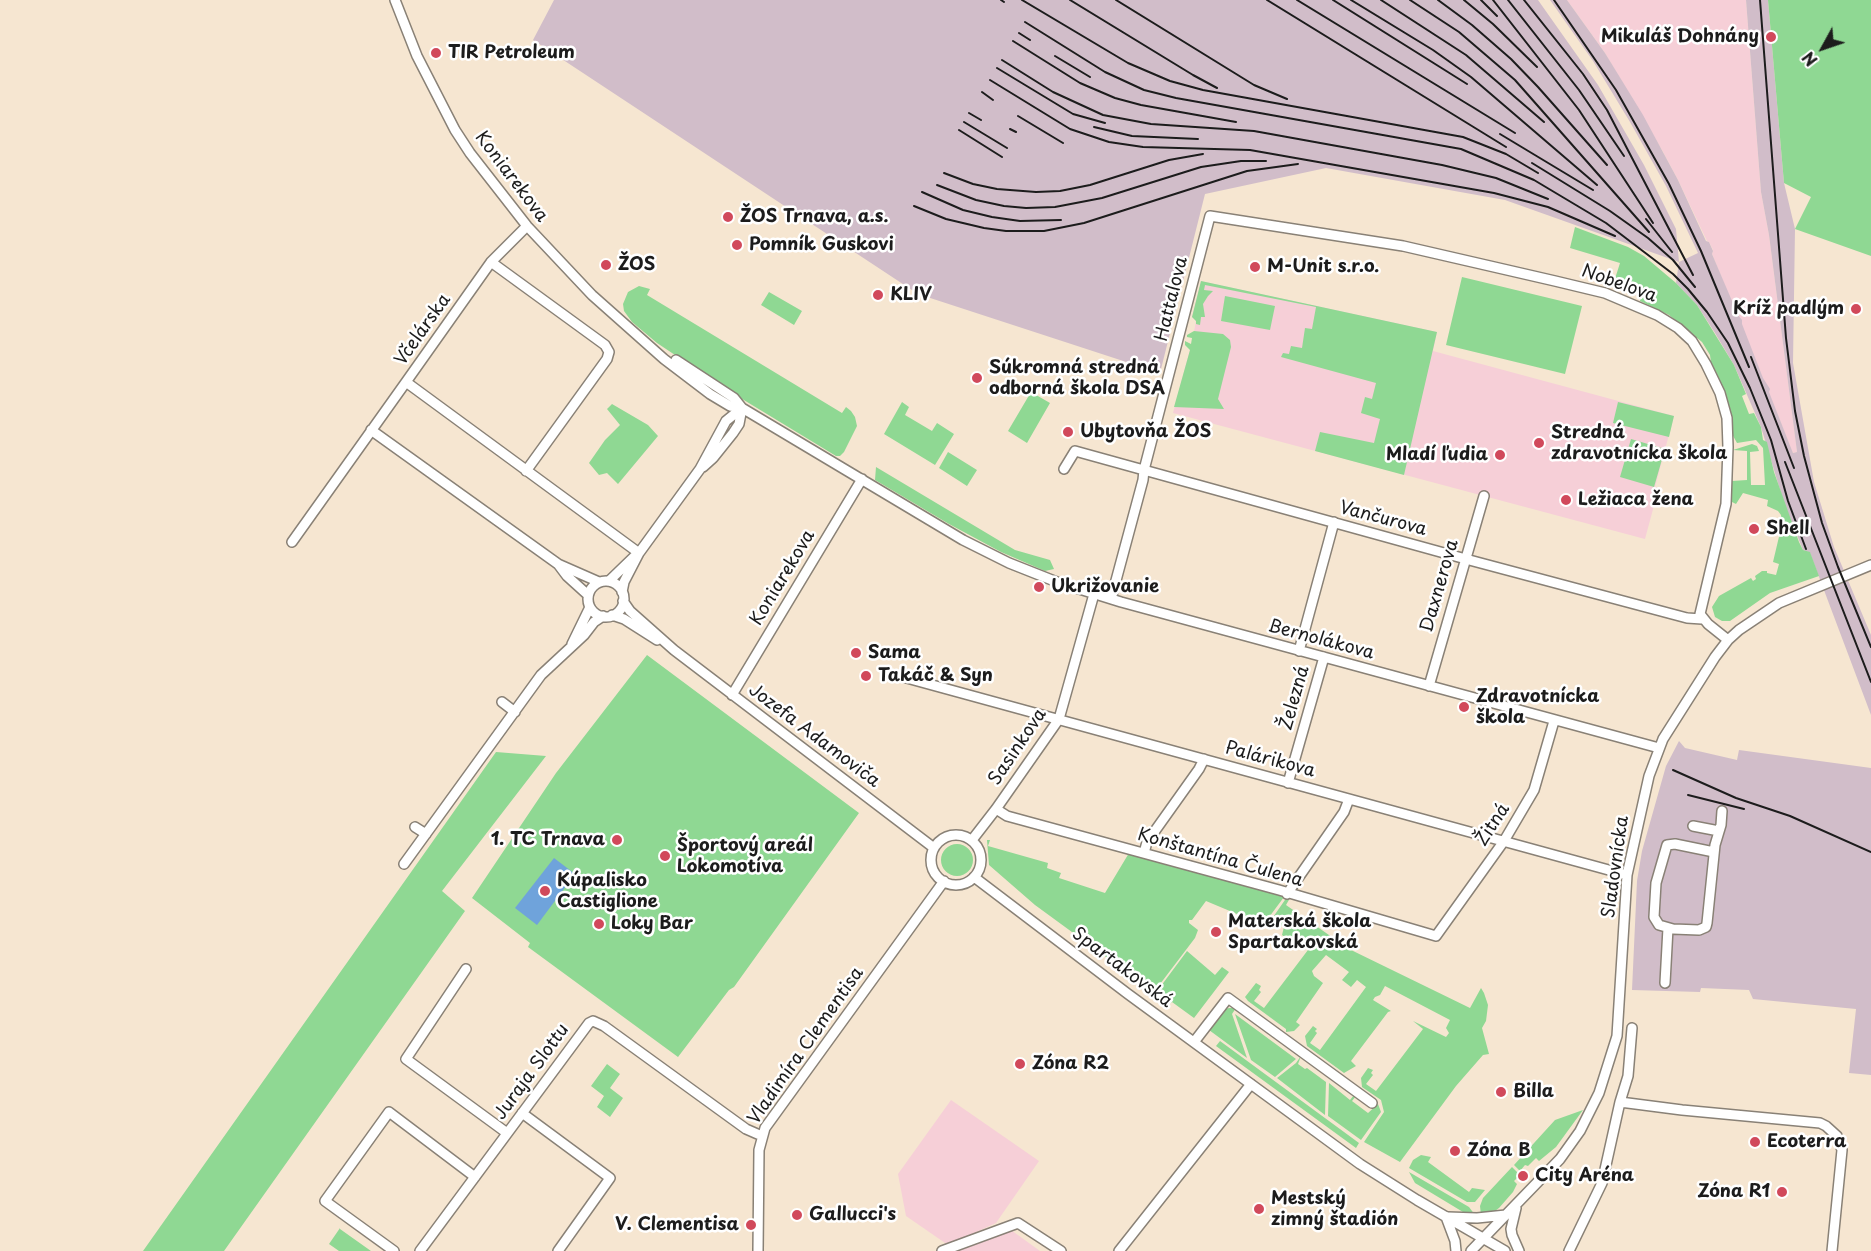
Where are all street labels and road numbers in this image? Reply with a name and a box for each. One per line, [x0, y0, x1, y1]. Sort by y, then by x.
street label: Koniarekova [470, 127, 552, 227]
street label: Hattalova [1151, 254, 1193, 344]
street label: Nobelova [1578, 260, 1660, 308]
street label: Včelárska [391, 290, 455, 370]
street label: Vančurova [1337, 497, 1429, 541]
street label: Koniarekova [746, 526, 820, 630]
street label: Daxnerova [1416, 537, 1464, 635]
street label: Bernolákova [1266, 615, 1376, 665]
street label: Železná [1276, 663, 1314, 733]
street label: Jozefa Adamoviča [744, 679, 884, 793]
street label: Sasinkova [984, 704, 1052, 790]
street label: Palárikova [1223, 738, 1317, 782]
street label: Žitná [1471, 800, 1515, 850]
street label: Sladovnícka [1598, 814, 1634, 920]
street label: Konštantína Čulena [1135, 824, 1305, 892]
street label: Spartakovská [1068, 923, 1176, 1013]
street label: Vladimíra Clementisa [744, 963, 868, 1129]
street label: Juraja Slottu [490, 1020, 574, 1124]

